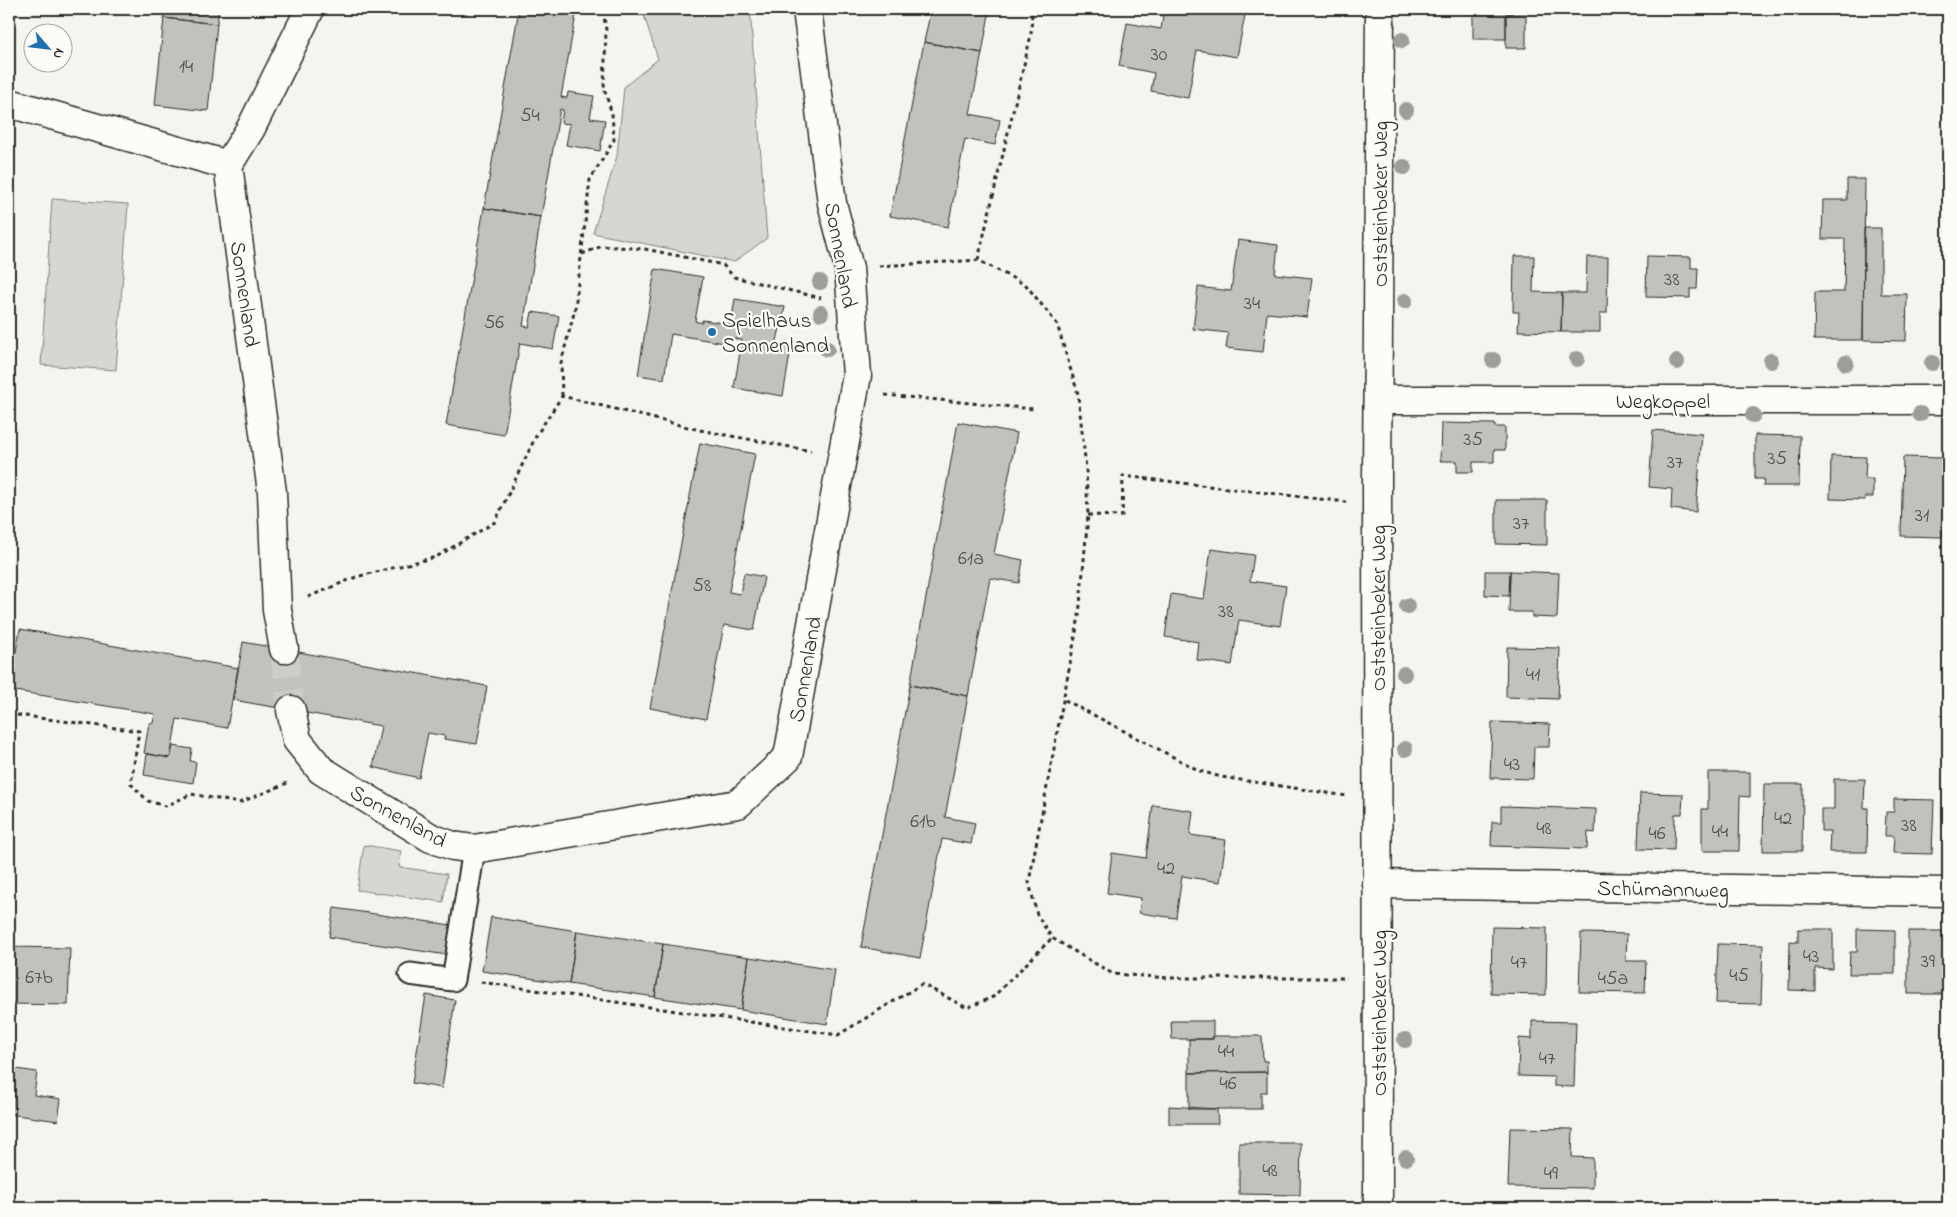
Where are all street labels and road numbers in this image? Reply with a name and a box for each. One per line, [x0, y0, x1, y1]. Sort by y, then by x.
street label: Oststeinbeker Weg [1366, 121, 1399, 287]
street label: Sonnenland [814, 200, 864, 311]
street label: Sonnenland [220, 239, 266, 349]
street label: Wegkoppel [1616, 387, 1710, 420]
street label: Oststeinbeker Weg [1364, 525, 1397, 691]
street label: Sonnenland [782, 614, 832, 725]
street label: Sonnenland [343, 778, 452, 857]
street label: Schümannweg [1597, 874, 1729, 909]
street label: Oststeinbeker Weg [1365, 930, 1398, 1096]

